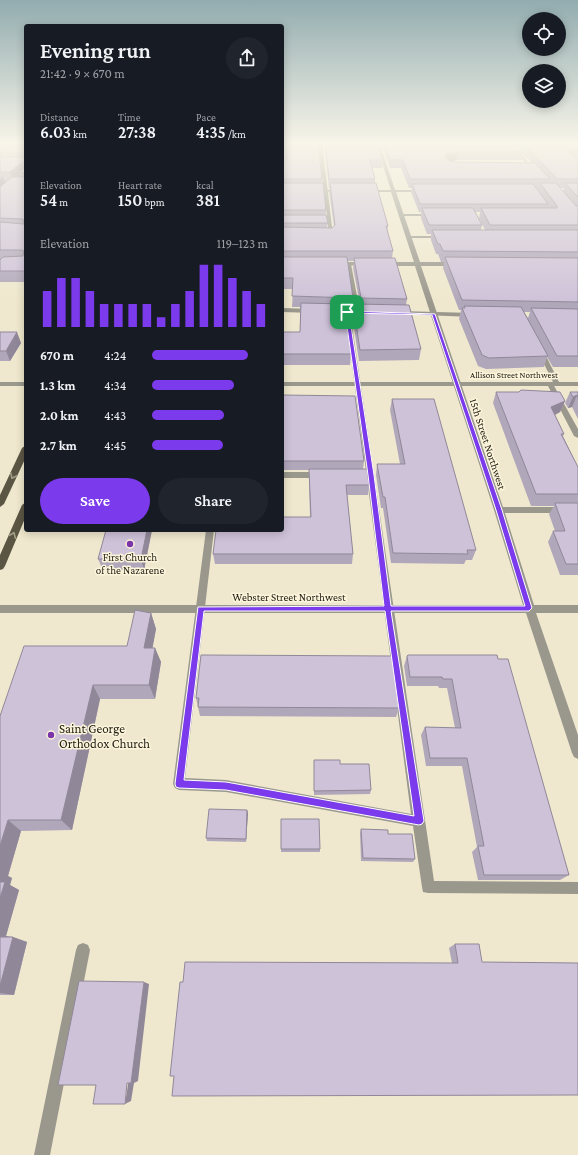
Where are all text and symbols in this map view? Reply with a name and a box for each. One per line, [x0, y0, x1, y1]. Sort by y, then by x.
map controls [522, 12, 566, 108]
button: locate [522, 12, 566, 56]
button: share [226, 37, 268, 79]
text: Evening run [40, 38, 151, 63]
button: layers [522, 64, 566, 108]
text: 21:42 · 9 × 670 m [40, 66, 125, 81]
text: Distance [40, 111, 78, 123]
text: Time [118, 111, 141, 123]
text: Pace [196, 111, 216, 123]
text: 6.03 [40, 123, 71, 142]
text: 27:38 [118, 123, 156, 142]
text: 4:35 [196, 123, 226, 142]
text: km [71, 128, 87, 140]
text: /km [226, 128, 246, 140]
text: Elevation [40, 179, 82, 191]
text: Heart rate [118, 179, 162, 191]
text: kcal [196, 179, 214, 191]
text: 54 [40, 191, 57, 210]
text: 150 [118, 191, 142, 210]
text: 381 [196, 191, 220, 210]
text: m [57, 196, 68, 208]
text: bpm [142, 196, 165, 208]
text: Elevation [40, 236, 89, 251]
text: 119–123 m [217, 236, 268, 251]
pin [330, 295, 364, 329]
icon: arrive [336, 301, 358, 323]
text: 670 m [40, 348, 74, 363]
text: 4:24 [104, 348, 126, 363]
street label: Allison Street Northwest [470, 370, 559, 380]
text: 1.3 km [40, 378, 75, 393]
text: 4:34 [104, 378, 126, 393]
street label: 15th Street Northwest [468, 397, 509, 491]
text: 2.0 km [40, 408, 78, 423]
text: 4:43 [104, 408, 126, 423]
text: 2.7 km [40, 438, 77, 453]
text: 4:45 [104, 438, 126, 453]
one-way arrow [10, 472, 18, 479]
button: Save [40, 478, 150, 524]
button: Share [158, 478, 268, 524]
one-way arrow [8, 532, 16, 540]
marker: First Church of the Nazarene [125, 539, 135, 549]
place label: First Church of the Nazarene [96, 551, 164, 576]
street label: Webster Street Northwest [232, 591, 346, 603]
place label: Saint George Orthodox Church [59, 721, 150, 751]
marker: Saint George Orthodox Church [46, 730, 56, 740]

